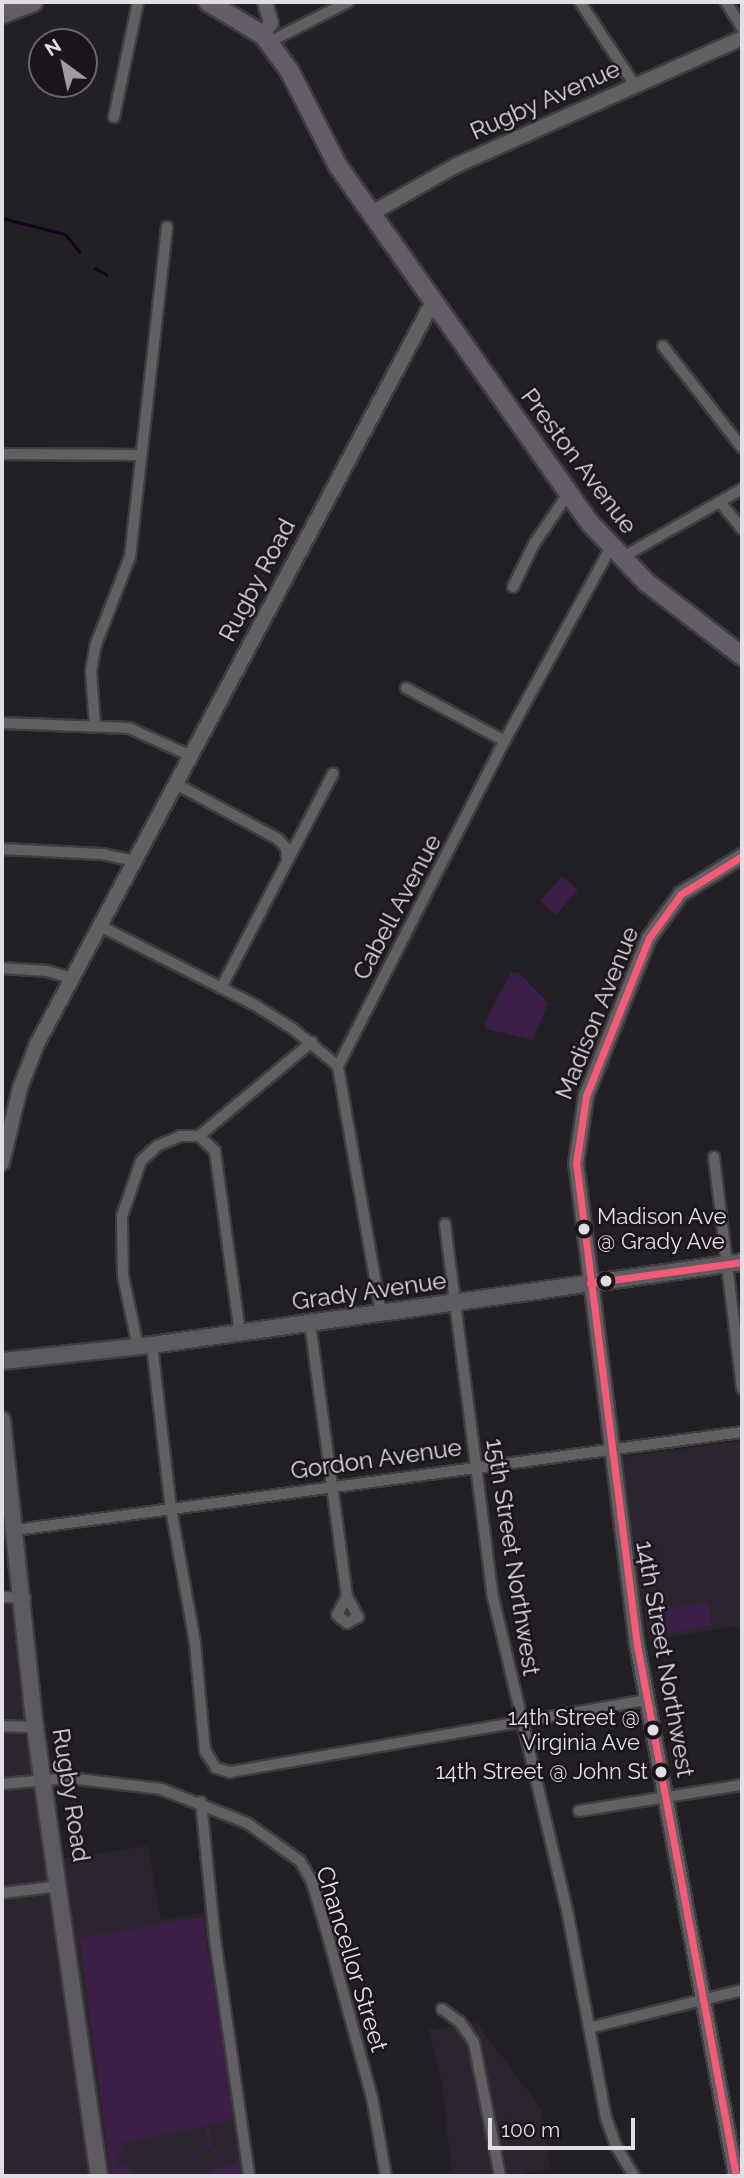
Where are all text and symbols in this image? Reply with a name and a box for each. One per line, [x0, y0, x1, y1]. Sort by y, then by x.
north arrow [28, 28, 98, 98]
text: N [41, 34, 65, 60]
street label: Rugby Avenue [465, 54, 625, 146]
street label: Preston Avenue [515, 382, 643, 540]
street label: Rugby Road [212, 513, 302, 647]
street label: Cabell Avenue [346, 829, 448, 985]
street label: Madison Avenue [549, 922, 645, 1104]
place label: Madison Ave @ Grady Ave [597, 1203, 727, 1254]
marker: Madison Ave @ Grady Ave [577, 1222, 591, 1236]
street label: Grady Avenue [289, 1266, 449, 1316]
unlabelled marker [599, 1274, 613, 1288]
street label: Gordon Avenue [288, 1433, 464, 1485]
street label: 15th Street Northwest [480, 1436, 546, 1678]
street label: 14th Street Northwest [630, 1538, 700, 1780]
place label: 14th Street @ Virginia Ave [508, 1704, 640, 1756]
marker: 14th Street @ Virginia Ave [646, 1723, 660, 1737]
street label: Rugby Road [46, 1726, 96, 1864]
place label: 14th Street @ John St [435, 1759, 648, 1785]
marker: 14th Street @ John St [654, 1765, 668, 1779]
street label: Chancellor Street [310, 1862, 394, 2056]
scale bar [492, 2104, 639, 2148]
text: 100 m [501, 2117, 560, 2142]

